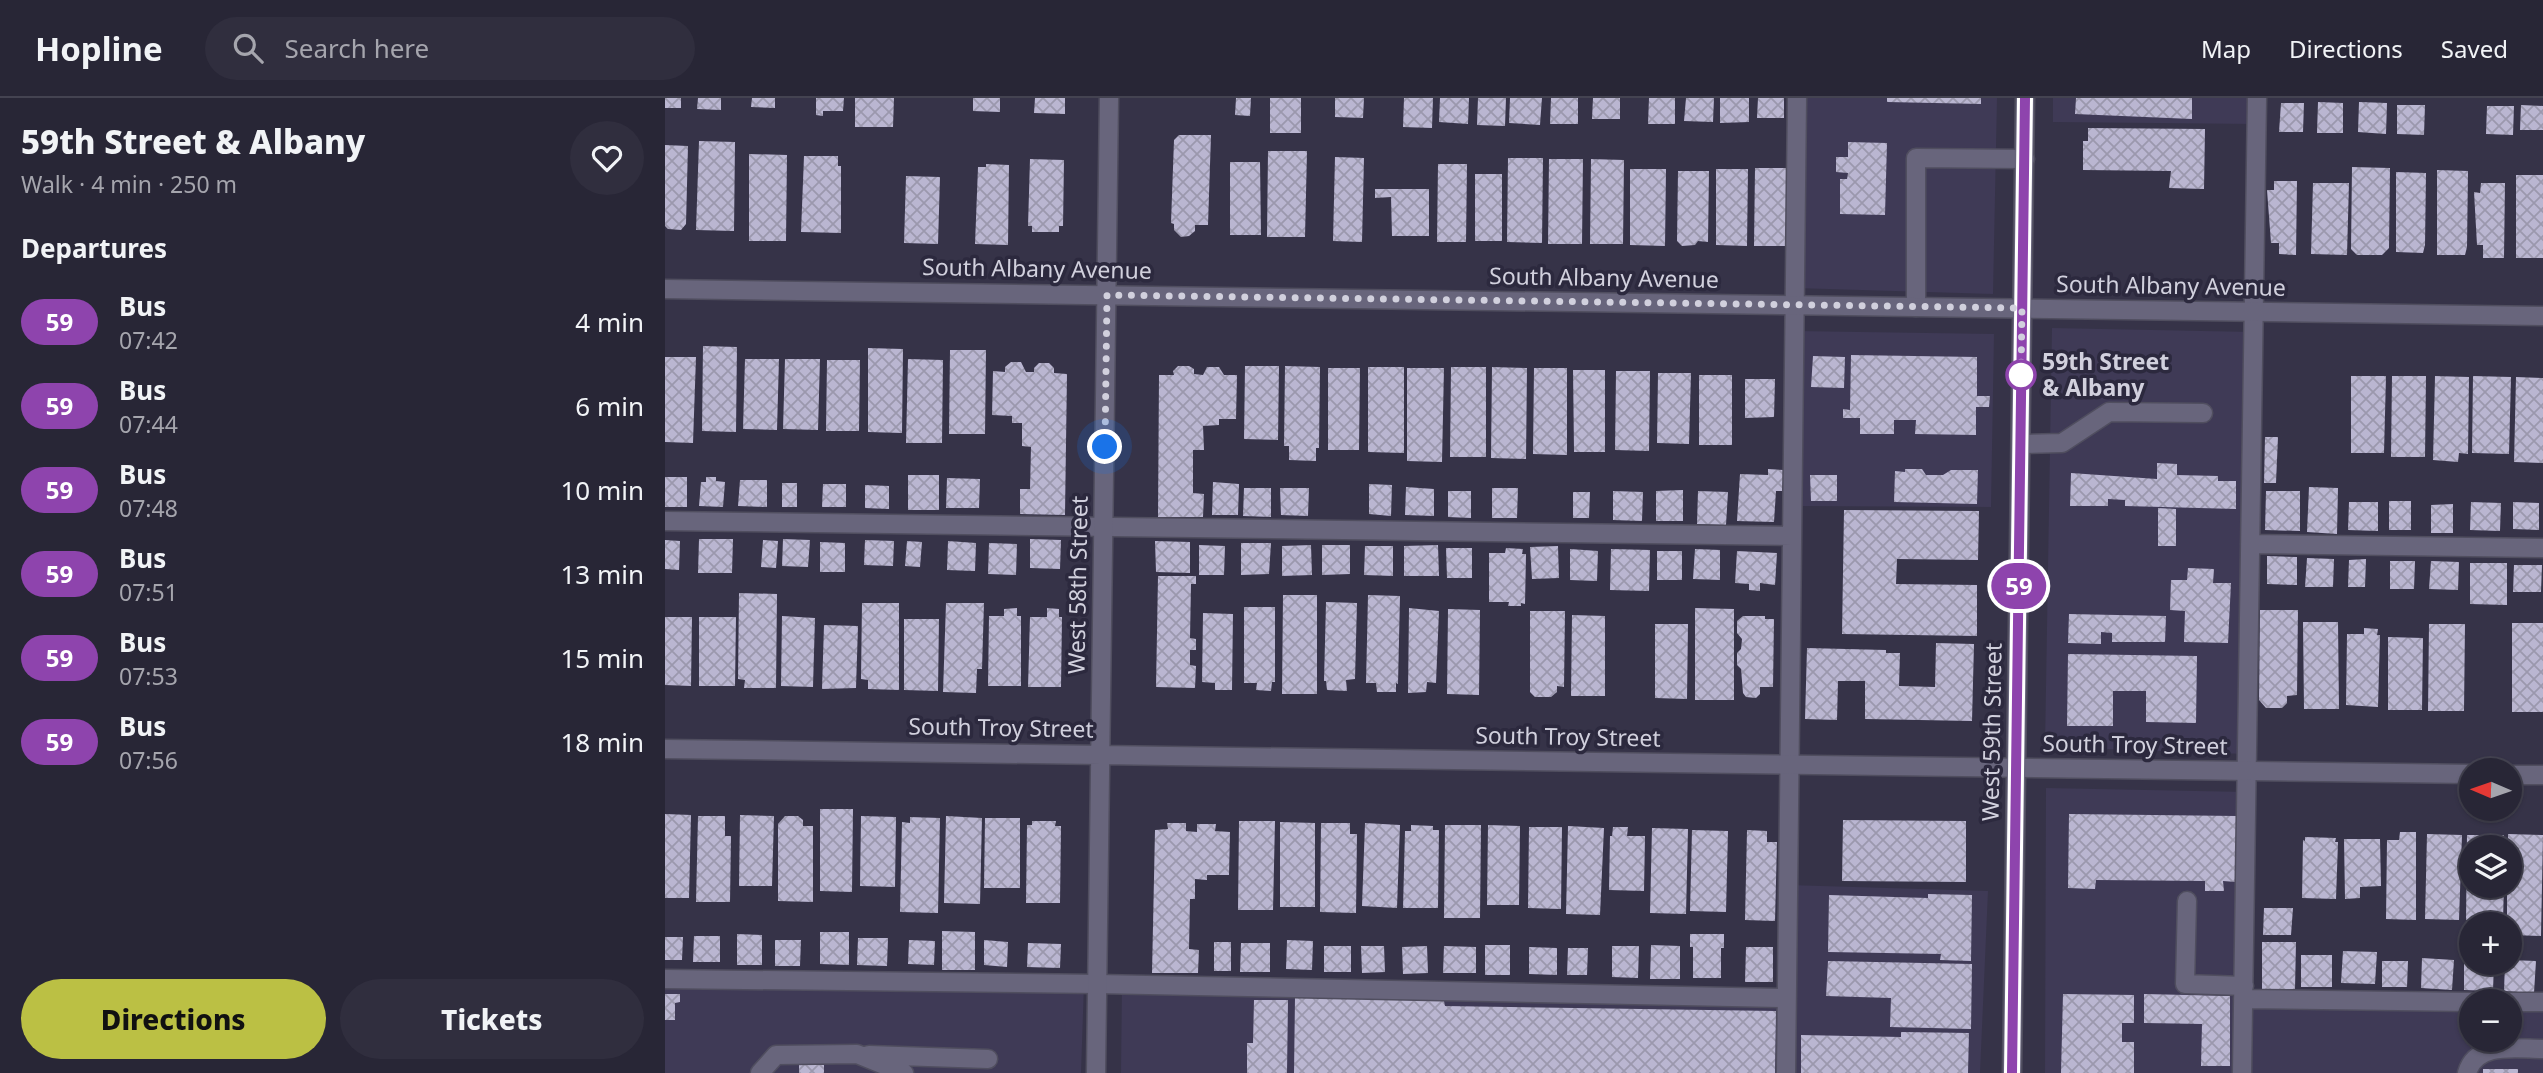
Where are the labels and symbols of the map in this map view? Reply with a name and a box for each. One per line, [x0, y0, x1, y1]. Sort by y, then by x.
street label: South Albany Avenue [922, 250, 1152, 286]
street label: South Albany Avenue [1489, 259, 1719, 295]
street label: South Albany Avenue [2056, 267, 2286, 303]
place label: 59th Street & Albany [2042, 345, 2169, 403]
marker: 59th Street & Albany [2006, 360, 2036, 390]
your location [1087, 429, 1122, 464]
street label: West 58th Street [1059, 496, 1095, 674]
line badge: 59 [1987, 563, 2051, 609]
street label: West 59th Street [1973, 643, 2009, 821]
street label: South Troy Street [908, 709, 1094, 745]
street label: South Troy Street [1475, 718, 1661, 754]
street label: South Troy Street [2042, 726, 2228, 762]
north arrow [2459, 758, 2522, 821]

